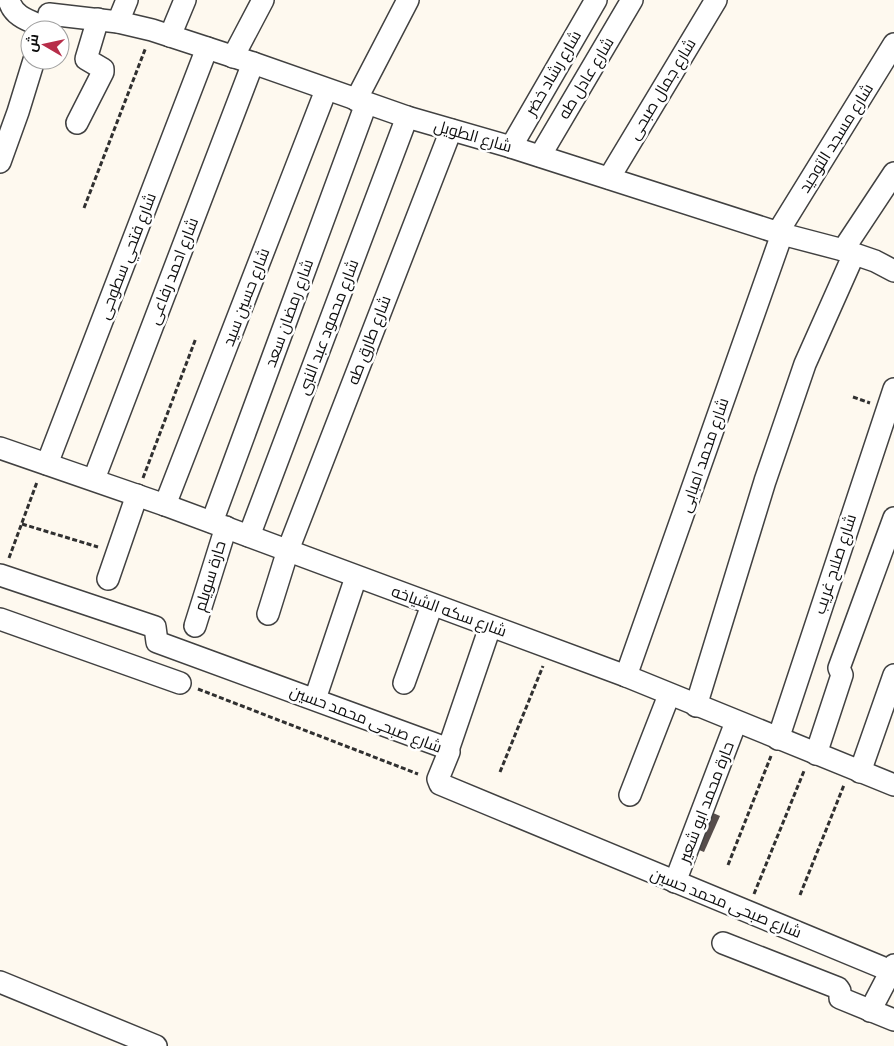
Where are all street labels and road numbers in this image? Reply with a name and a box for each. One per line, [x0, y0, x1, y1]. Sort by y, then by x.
street label: شارع رشاد خضر [521, 27, 587, 121]
street label: شارع عادل طه [554, 34, 620, 123]
street label: شارع جمال صبحى [624, 35, 701, 144]
street label: شارع مسجد التوحيد [795, 80, 879, 197]
street label: شارع الطويل [431, 116, 514, 158]
street label: شارع فتحي سطوحى [94, 190, 164, 323]
street label: شارع احمد رفاعى [144, 215, 204, 328]
street label: شارع حسين سيد [219, 245, 275, 349]
street label: شارع رمضان سعد [261, 256, 319, 370]
street label: شارع محمود عبد النبى [293, 257, 364, 398]
street label: شارع طارق طه [343, 293, 397, 388]
street label: شارع محمد امبابى [675, 395, 734, 515]
street label: شارع صلاح غريب [810, 511, 862, 617]
street label: حارة سويلم [190, 538, 232, 614]
street label: شارع سكه الشياخه [388, 581, 509, 643]
street label: شارع صبحى محمد حسين [287, 681, 445, 759]
street label: حارة محمد ابو شعير [674, 739, 738, 866]
street label: شارع صبحى محمد حسين [647, 864, 804, 944]

